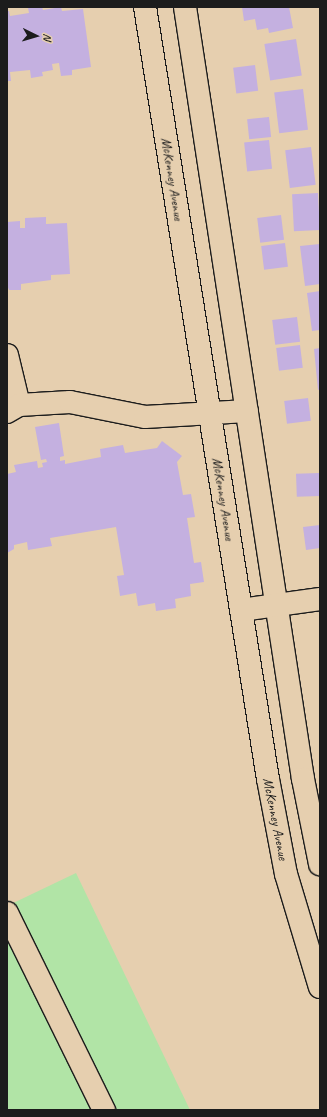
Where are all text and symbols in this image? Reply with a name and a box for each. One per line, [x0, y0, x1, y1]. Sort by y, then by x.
north arrow [16, 16, 56, 56]
text: N [41, 33, 55, 41]
street label: McKenney Avenue [157, 136, 187, 222]
street label: McKenney Avenue [208, 456, 238, 542]
street label: McKenney Avenue [259, 776, 291, 862]

